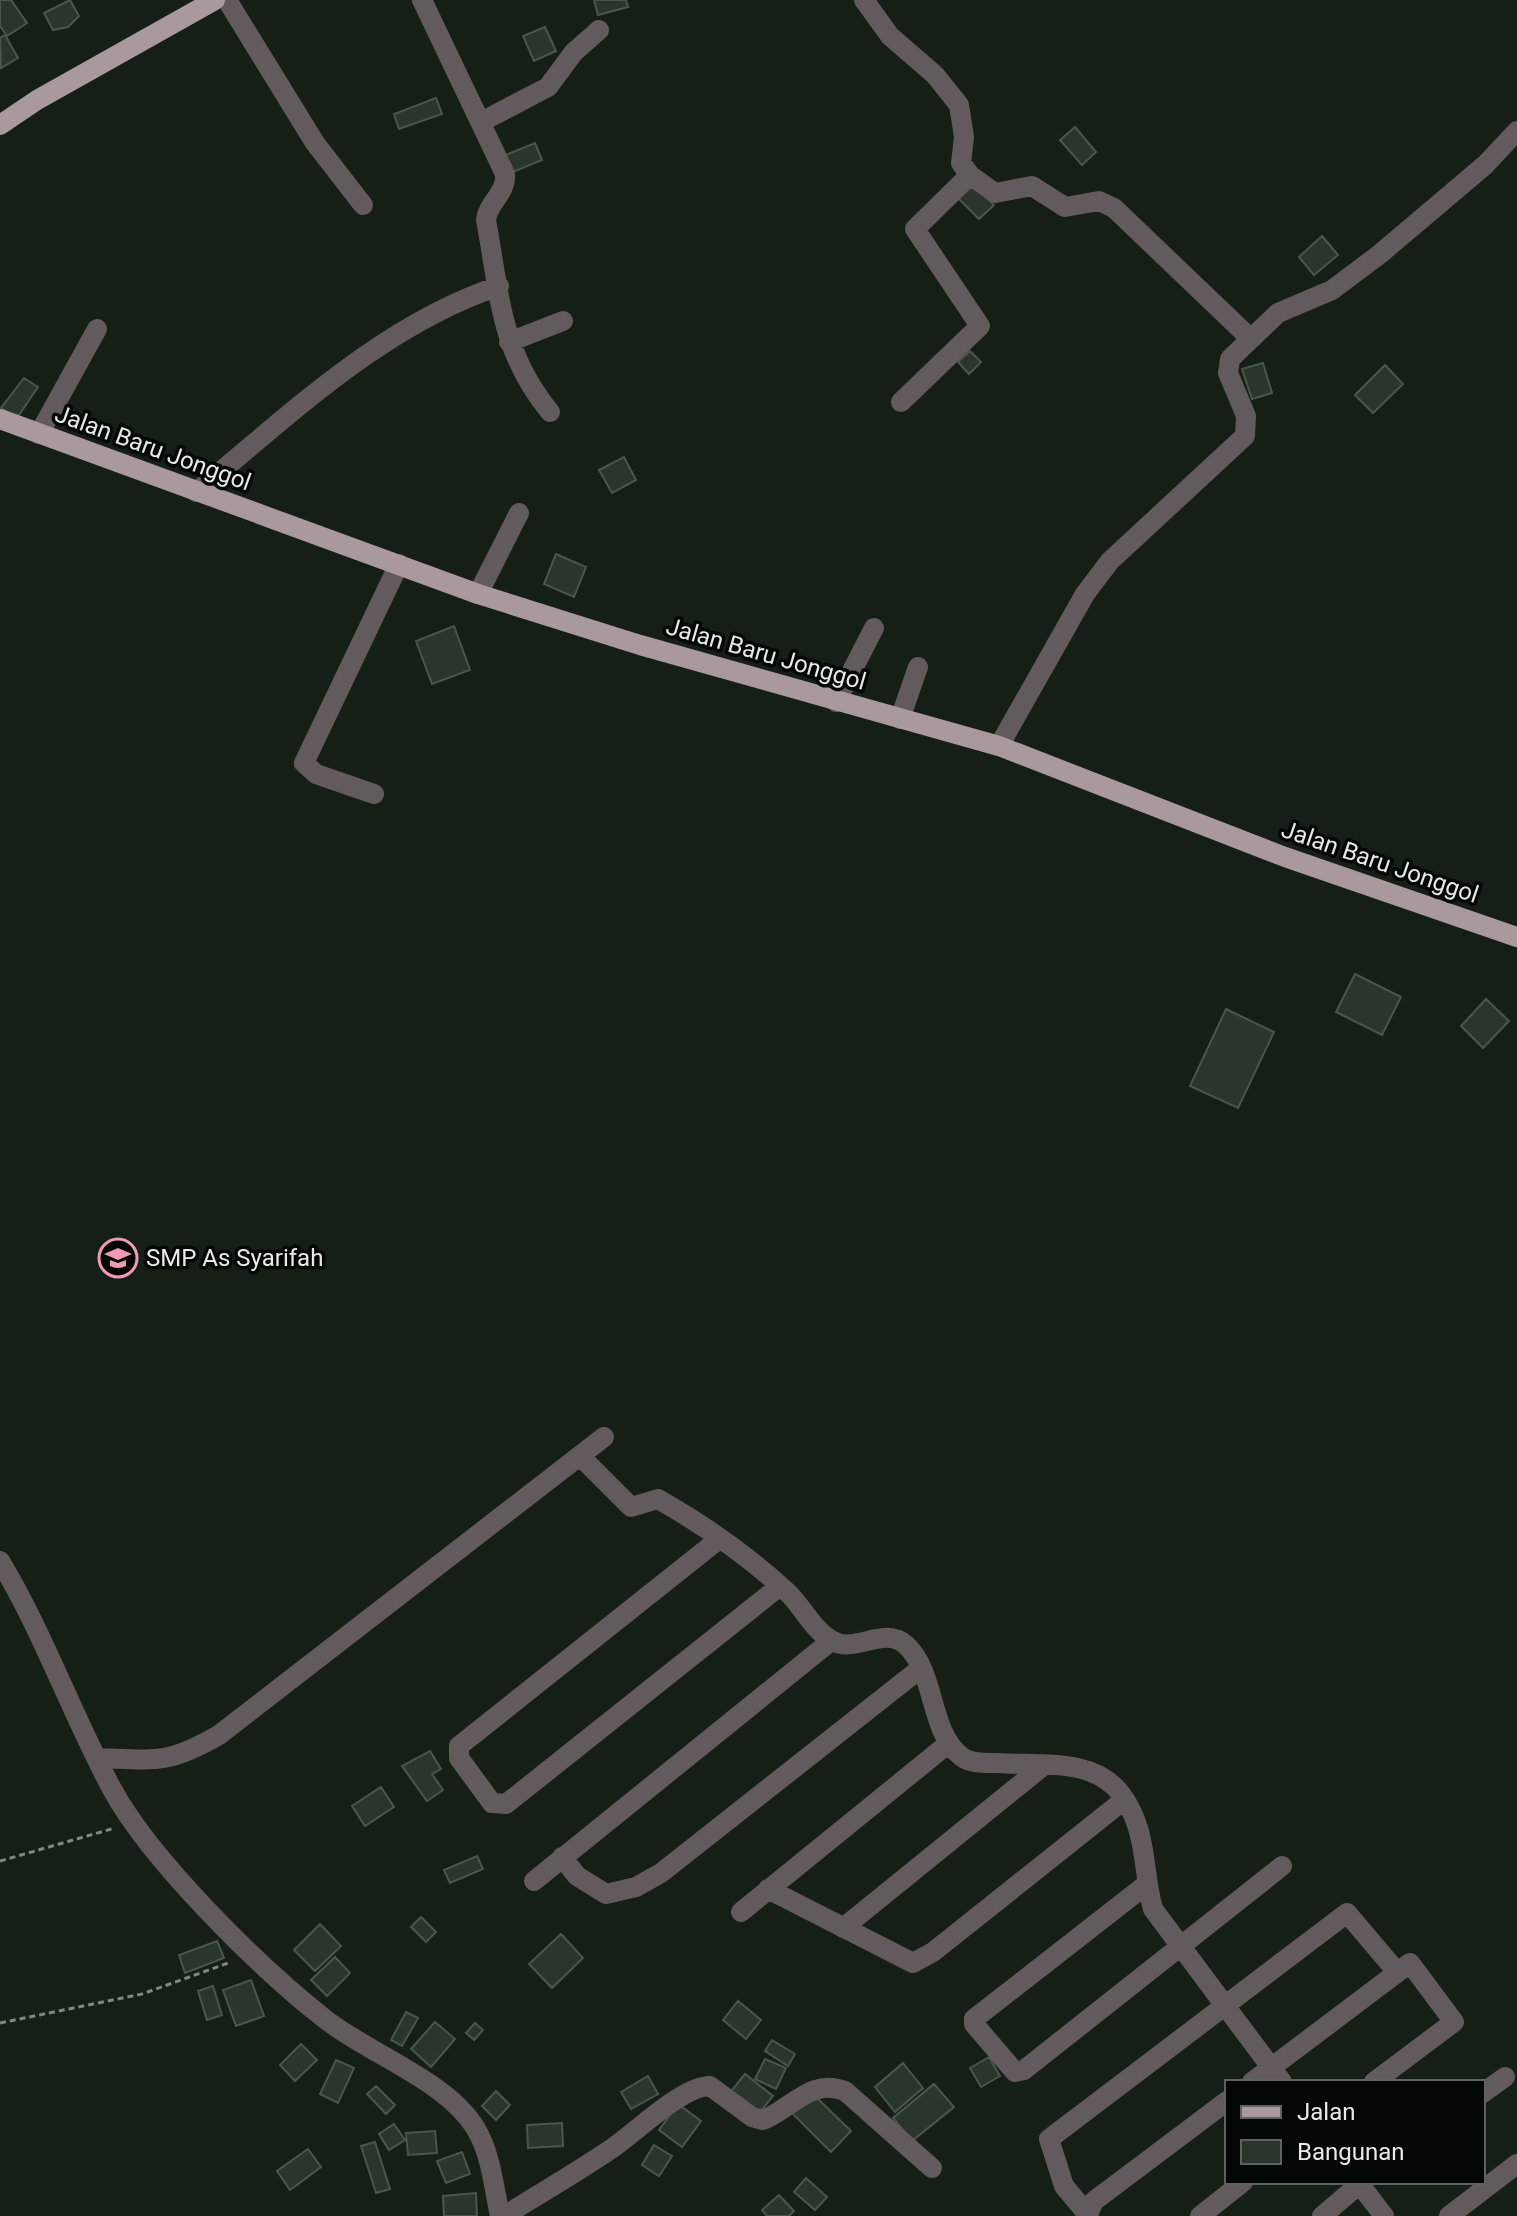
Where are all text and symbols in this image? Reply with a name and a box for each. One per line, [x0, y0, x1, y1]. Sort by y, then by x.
street label: Jalan Baru Jonggol [51, 400, 255, 496]
street label: Jalan Baru Jonggol [663, 612, 869, 696]
street label: Jalan Baru Jonggol [1278, 815, 1482, 909]
school or university icon: SMP As Syarifah [97, 1237, 139, 1279]
place label: SMP As Syarifah [146, 1244, 323, 1272]
legend [1225, 2080, 1485, 2184]
text: Jalan [1297, 2098, 1355, 2126]
text: Bangunan [1297, 2138, 1405, 2166]

